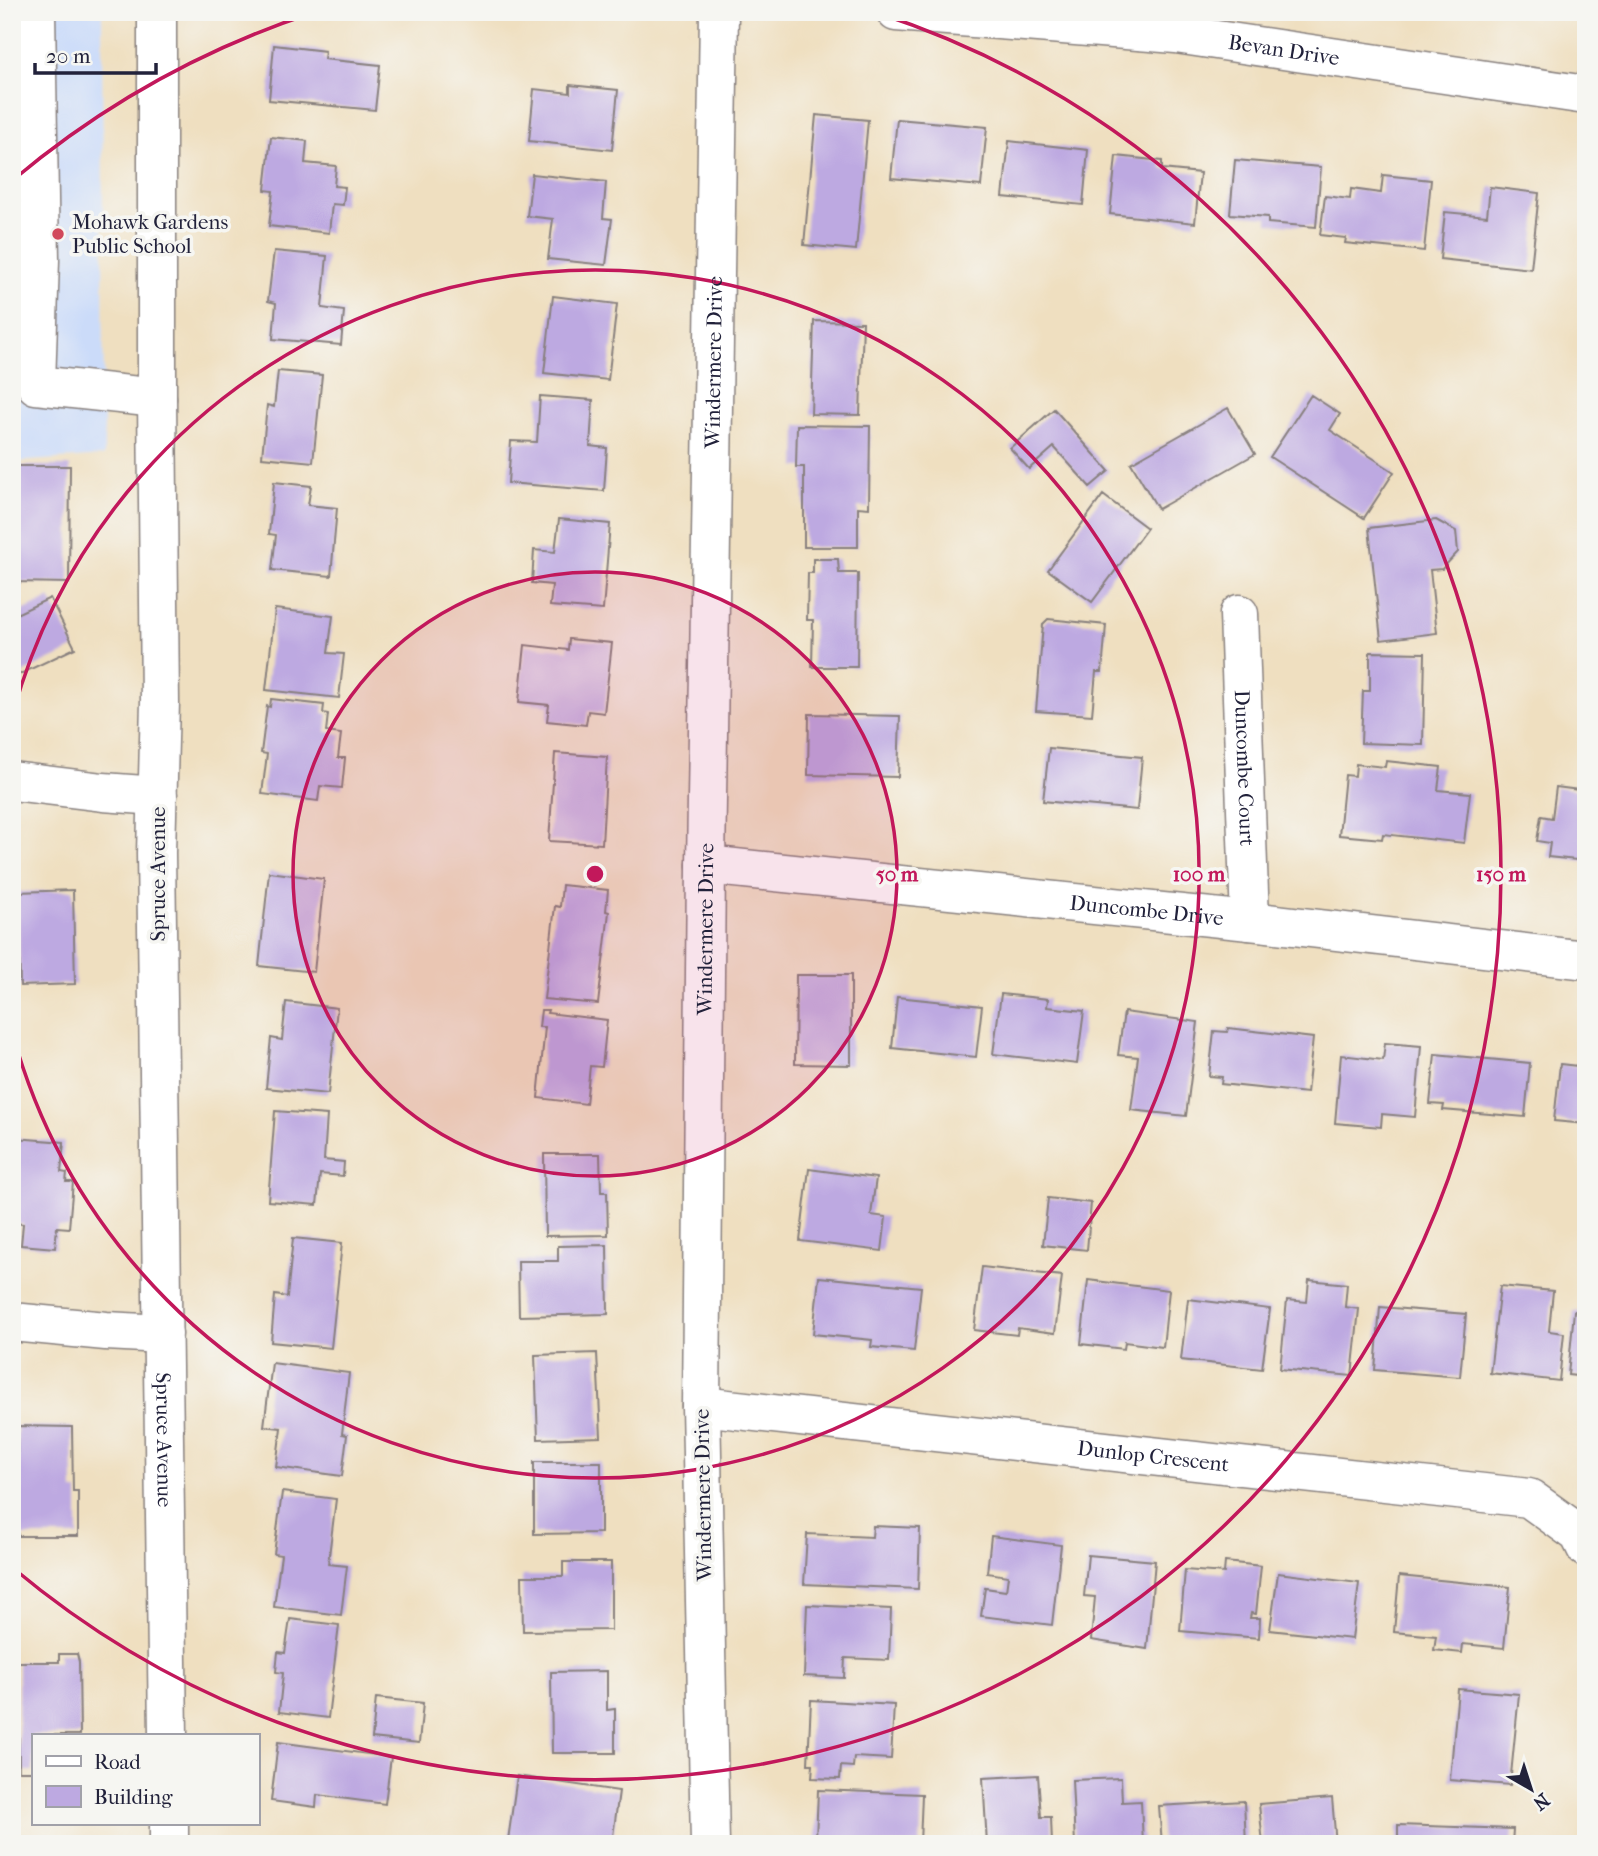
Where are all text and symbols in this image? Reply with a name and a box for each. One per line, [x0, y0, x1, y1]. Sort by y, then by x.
street label: Bevan Drive [1227, 30, 1341, 70]
scale bar [35, 32, 156, 76]
text: 20 m [46, 44, 91, 68]
place label: Mohawk Gardens Public School [72, 210, 228, 258]
marker: Mohawk Gardens Public School [50, 226, 66, 242]
street label: Windermere Drive [700, 276, 727, 450]
street label: Duncombe Court [1230, 689, 1259, 847]
street label: Spruce Avenue [146, 807, 170, 941]
street label: Windermere Drive [693, 843, 718, 1016]
centre of rings [583, 862, 607, 886]
text: 50 m [876, 862, 919, 886]
text: 100 m [1173, 862, 1226, 886]
text: 150 m [1476, 862, 1527, 886]
street label: Duncombe Drive [1069, 891, 1225, 930]
street label: Spruce Avenue [151, 1372, 177, 1508]
street label: Windermere Drive [689, 1409, 717, 1582]
street label: Dunlop Crescent [1076, 1436, 1231, 1477]
legend [32, 1734, 259, 1825]
text: Road [94, 1750, 141, 1774]
north arrow [1496, 1755, 1566, 1825]
text: Building [94, 1785, 173, 1809]
text: N [1528, 1788, 1554, 1815]

